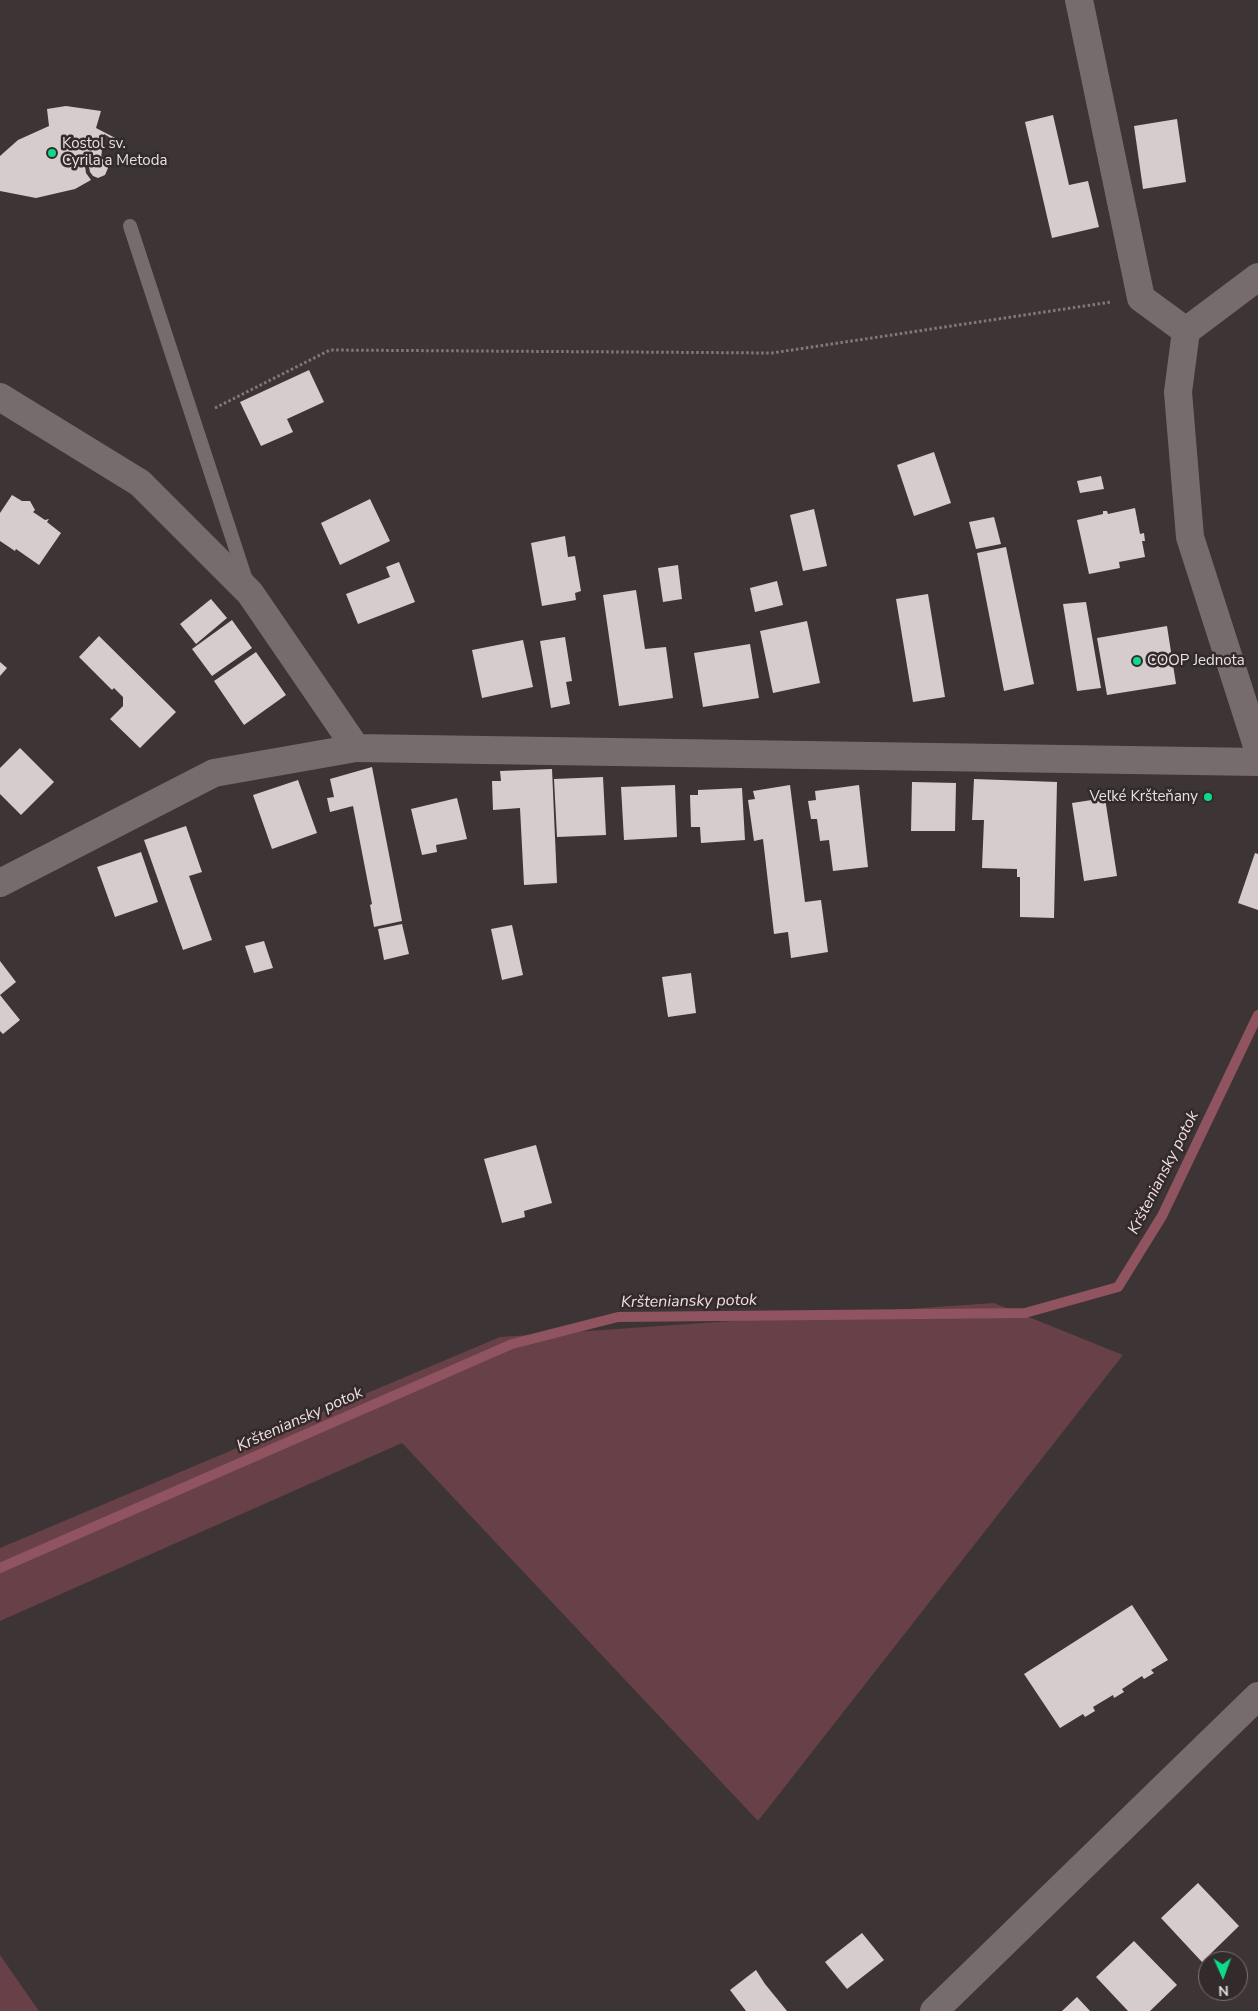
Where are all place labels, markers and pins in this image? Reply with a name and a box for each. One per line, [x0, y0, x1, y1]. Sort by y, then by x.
place label: Kostol sv. Cyrila a Metoda [62, 135, 167, 170]
marker: Kostol sv. Cyrila a Metoda [46, 147, 58, 159]
place label: COOP Jednota [1147, 652, 1245, 670]
marker: COOP Jednota [1131, 655, 1143, 667]
place label: Veľké Kršteňany [1089, 788, 1198, 806]
marker: Veľké Kršteňany [1202, 791, 1214, 803]

